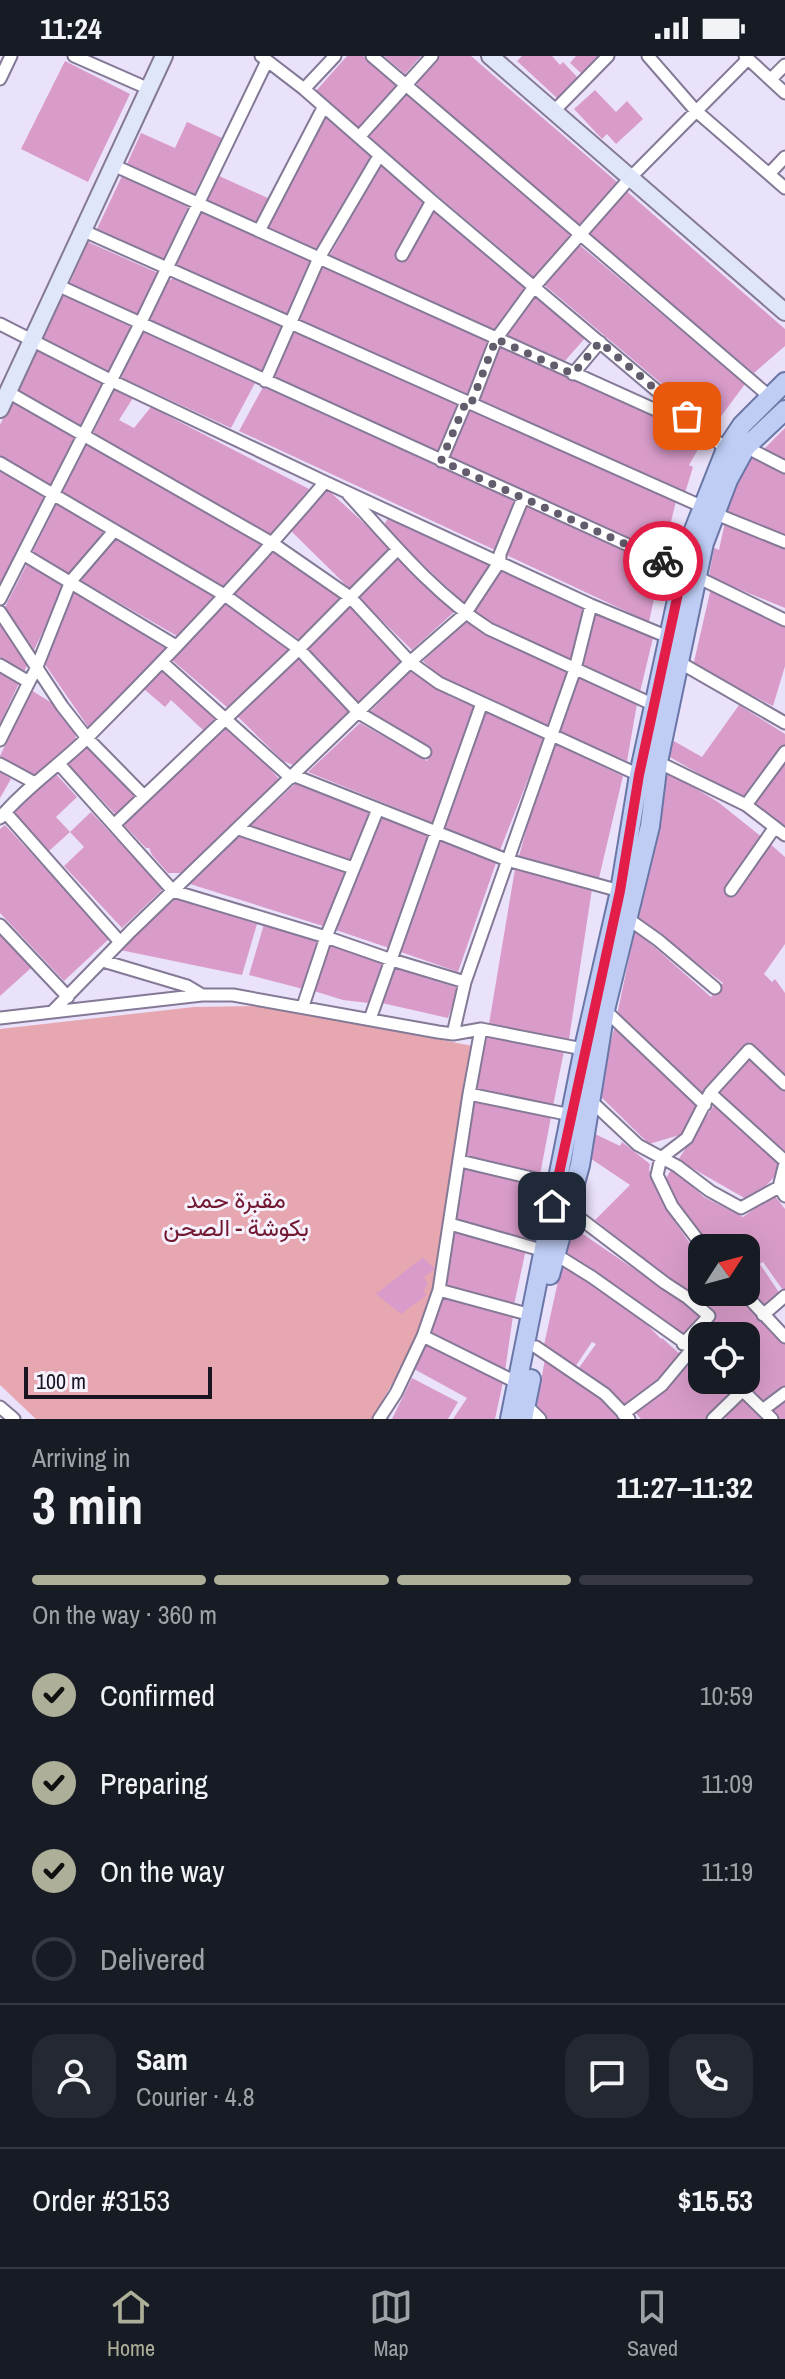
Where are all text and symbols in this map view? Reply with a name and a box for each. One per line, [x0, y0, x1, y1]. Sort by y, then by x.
text: 11:24 [40, 8, 102, 48]
pin [653, 382, 721, 450]
icon: bag [665, 394, 709, 438]
courier [623, 521, 703, 601]
icon: bike [641, 539, 685, 583]
pin [518, 1172, 586, 1240]
park label: مقبرة حمد بكوشة - الصحن [163, 1183, 309, 1243]
icon: home [530, 1184, 574, 1228]
north arrow [688, 1234, 760, 1306]
map controls [688, 1234, 760, 1394]
button: locate [688, 1322, 760, 1394]
scale bar [24, 1363, 212, 1399]
text: 100 m [36, 1366, 86, 1396]
text: Arriving in [32, 1440, 130, 1475]
text: 11:27–11:32 [616, 1467, 753, 1507]
text: 3 min [32, 1470, 143, 1540]
text: On the way · 360 m [32, 1597, 217, 1632]
icon: check [32, 1673, 76, 1717]
text: Confirmed [100, 1675, 215, 1715]
text: 10:59 [700, 1678, 753, 1713]
icon: check [32, 1761, 76, 1805]
text: Preparing [100, 1763, 208, 1803]
text: 11:09 [701, 1766, 753, 1801]
icon: check [32, 1849, 76, 1893]
text: On the way [100, 1851, 224, 1891]
text: 11:19 [701, 1854, 753, 1889]
text: Delivered [100, 1939, 205, 1979]
button: person [32, 2034, 116, 2118]
button: chat [565, 2034, 649, 2118]
button: phone [669, 2034, 753, 2118]
text: Sam [136, 2039, 188, 2079]
text: Courier · 4.8 [136, 2079, 255, 2114]
text: Order #3153 [32, 2180, 170, 2220]
text: $15.53 [678, 2180, 753, 2220]
tab: Home [107, 2285, 155, 2363]
tab: Map [369, 2285, 413, 2363]
tab: Saved [627, 2285, 678, 2363]

